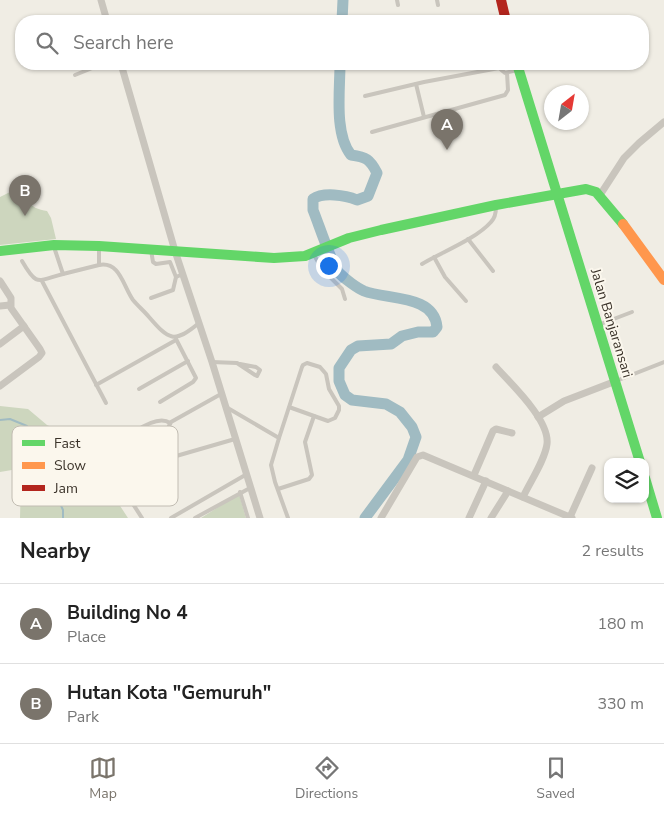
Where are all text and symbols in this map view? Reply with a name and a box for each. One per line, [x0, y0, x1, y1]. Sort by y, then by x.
search box [15, 15, 649, 70]
icon: search [33, 29, 61, 57]
text: Search here [73, 30, 174, 56]
north arrow [544, 85, 589, 130]
pin: A [431, 109, 463, 150]
pin: B [9, 175, 41, 216]
your location [316, 253, 342, 279]
street label: Jalan Banjaransari [586, 265, 637, 380]
legend [12, 426, 178, 506]
text: Fast [54, 434, 80, 453]
text: Slow [54, 456, 86, 475]
map controls [604, 458, 649, 503]
button: layers [604, 458, 649, 503]
text: Jam [53, 479, 78, 498]
text: Nearby [20, 537, 90, 565]
text: 2 results [582, 540, 644, 562]
text: Building No 4 [67, 600, 188, 626]
text: A [30, 613, 42, 635]
text: 180 m [597, 613, 644, 635]
text: Place [67, 626, 106, 648]
text: Hutan Kota "Gemuruh" [67, 680, 271, 706]
text: B [30, 693, 42, 715]
text: 330 m [597, 693, 644, 715]
text: Park [67, 706, 99, 728]
tab: Map [89, 754, 117, 803]
tab: Directions [295, 754, 358, 803]
tab: Saved [536, 754, 575, 803]

